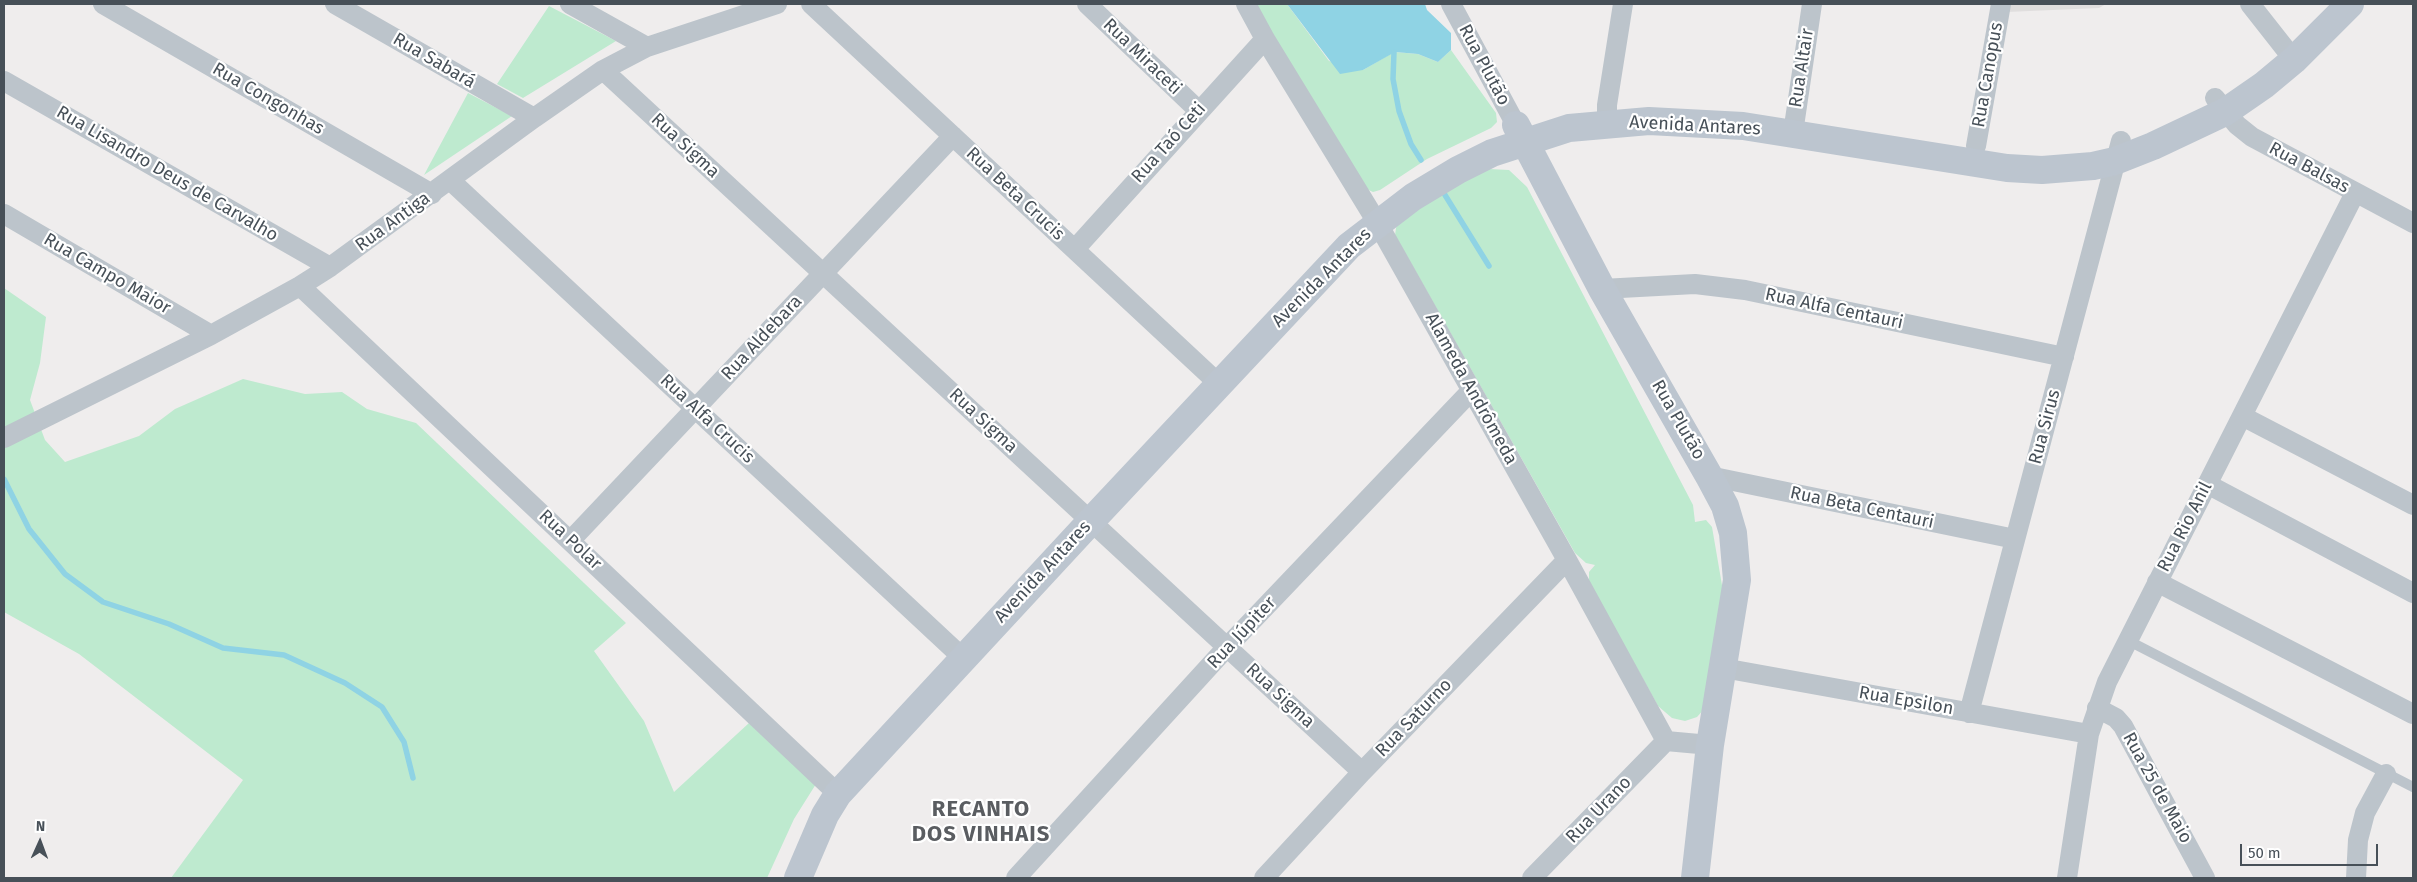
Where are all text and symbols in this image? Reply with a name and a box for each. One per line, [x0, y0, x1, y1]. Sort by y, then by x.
street label: Rua Miraceti [1098, 14, 1186, 100]
street label: Rua Plutão [1454, 21, 1514, 109]
street label: Rua Canopus [1968, 21, 2008, 129]
street label: Rua Altair [1785, 27, 1819, 109]
street label: Rua Sabará [389, 29, 479, 93]
street label: Rua Congonhas [208, 58, 328, 140]
street label: Rua Taó Ceti [1127, 98, 1211, 188]
street label: Rua Lisandro Deus de Carvalho [52, 102, 282, 246]
street label: Rua Sigma [646, 109, 724, 183]
street label: Avenida Antares [1629, 112, 1761, 140]
street label: Rua Balsas [2265, 138, 2353, 198]
street label: Rua Beta Crucis [961, 143, 1069, 245]
street label: Rua Antiga [351, 188, 435, 256]
street label: Avenida Antares [1268, 224, 1376, 332]
street label: Rua Campo Maior [40, 229, 174, 319]
street label: Rua Alfa Centauri [1763, 284, 1905, 334]
street label: Rua Aldebara [717, 291, 807, 385]
street label: Alameda Andrômeda [1420, 309, 1522, 469]
street label: Rua Alfa Crucis [655, 370, 759, 468]
street label: Rua Plutão [1646, 376, 1710, 464]
street label: Rua Sigma [944, 384, 1022, 458]
street label: Rua Sirus [2025, 387, 2065, 467]
street label: Rua Rio Anil [2153, 478, 2217, 576]
street label: Rua Beta Centauri [1788, 482, 1936, 534]
street label: Rua Polar [534, 505, 606, 575]
street label: Avenida Antares [990, 517, 1096, 627]
street label: Rua Júpiter [1203, 592, 1281, 674]
street label: Rua Sigma [1241, 659, 1319, 733]
street label: Rua Saturno [1371, 674, 1457, 762]
street label: Rua Epsilon [1857, 682, 1955, 720]
street label: Rua 25 de Maio [2118, 729, 2196, 847]
street label: Rua Urano [1562, 772, 1636, 848]
district label: RECANTO DOS VINHAIS [910, 797, 1052, 848]
north arrow [15, 817, 65, 867]
text: N [36, 818, 45, 835]
scale bar [2242, 834, 2380, 866]
text: 50 m [2248, 844, 2281, 862]

